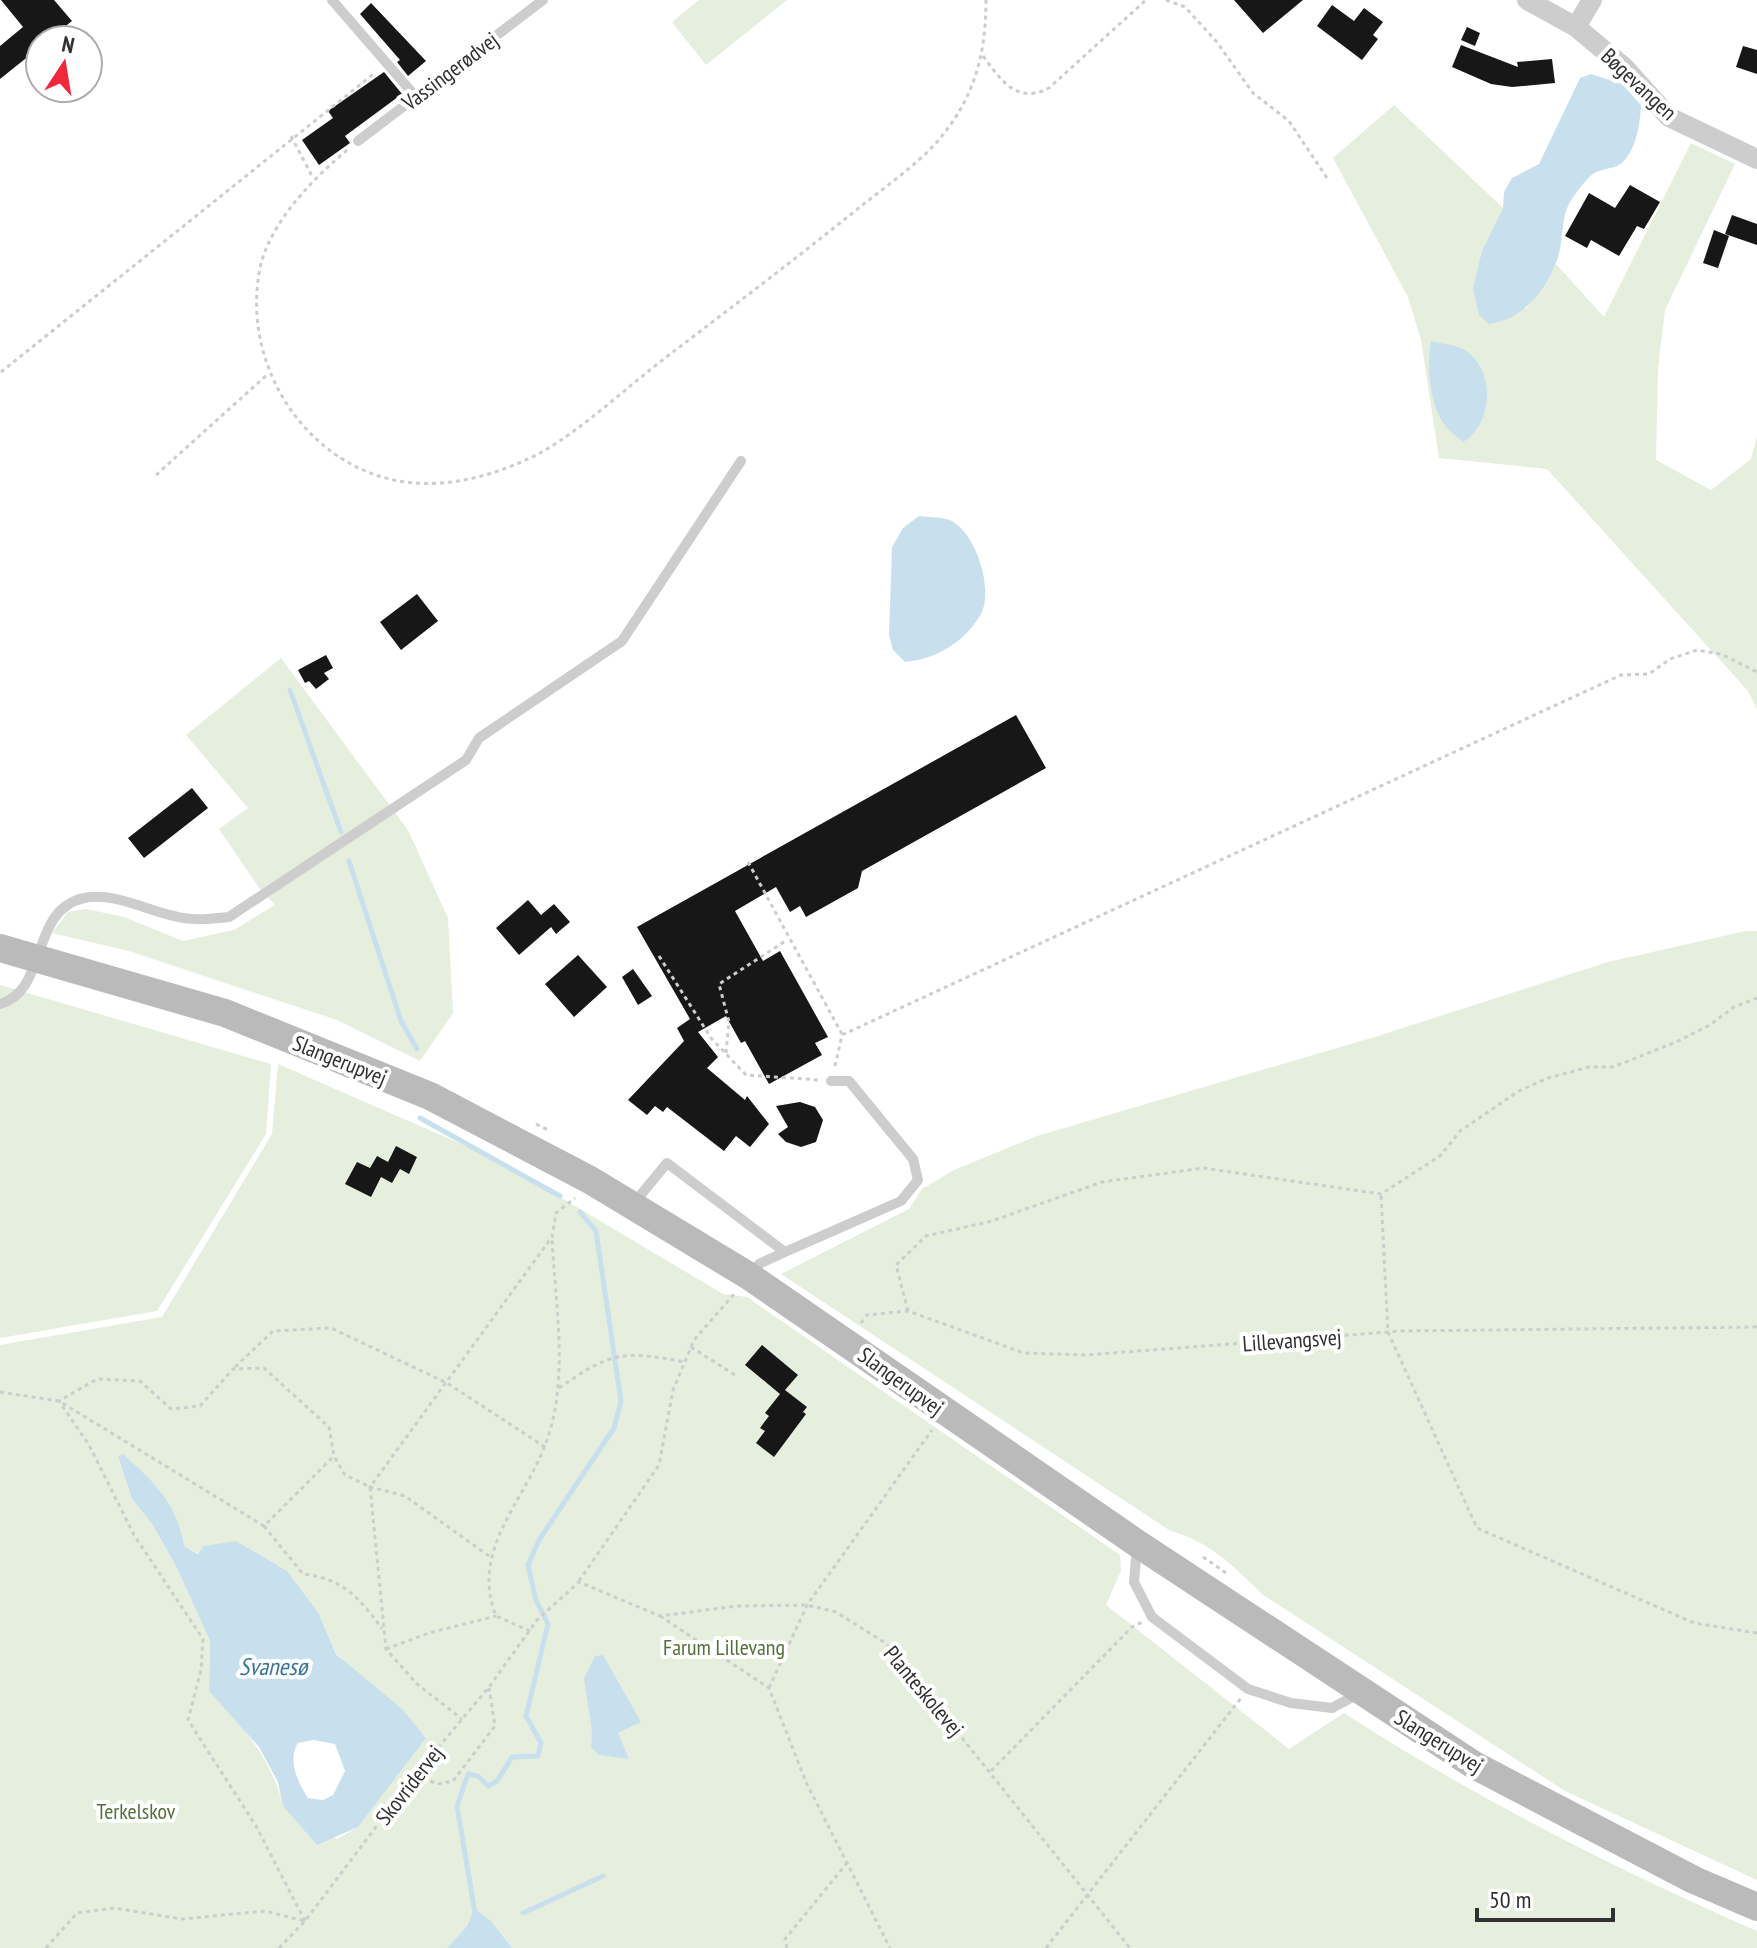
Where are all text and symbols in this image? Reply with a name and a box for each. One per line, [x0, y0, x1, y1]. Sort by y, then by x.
north arrow [24, 24, 104, 104]
street label: Vassingerødvej [395, 26, 504, 117]
text: N [59, 30, 77, 59]
street label: Bøgevangen [1595, 42, 1683, 126]
street label: Slangerupvej [289, 1028, 391, 1092]
street label: Lillevangsvej [1242, 1323, 1342, 1357]
street label: Slangerupvej [853, 1341, 949, 1421]
park label: Farum Lillevang [663, 1633, 785, 1661]
street label: Planteskolevej [878, 1640, 970, 1742]
water label: Svanesø [239, 1651, 310, 1682]
street label: Slangerupvej [1390, 1703, 1488, 1779]
street label: Skovridervej [369, 1740, 449, 1830]
park label: Terkelskov [97, 1797, 176, 1825]
scale bar [1477, 1872, 1613, 1922]
text: 50 m [1489, 1884, 1531, 1915]

